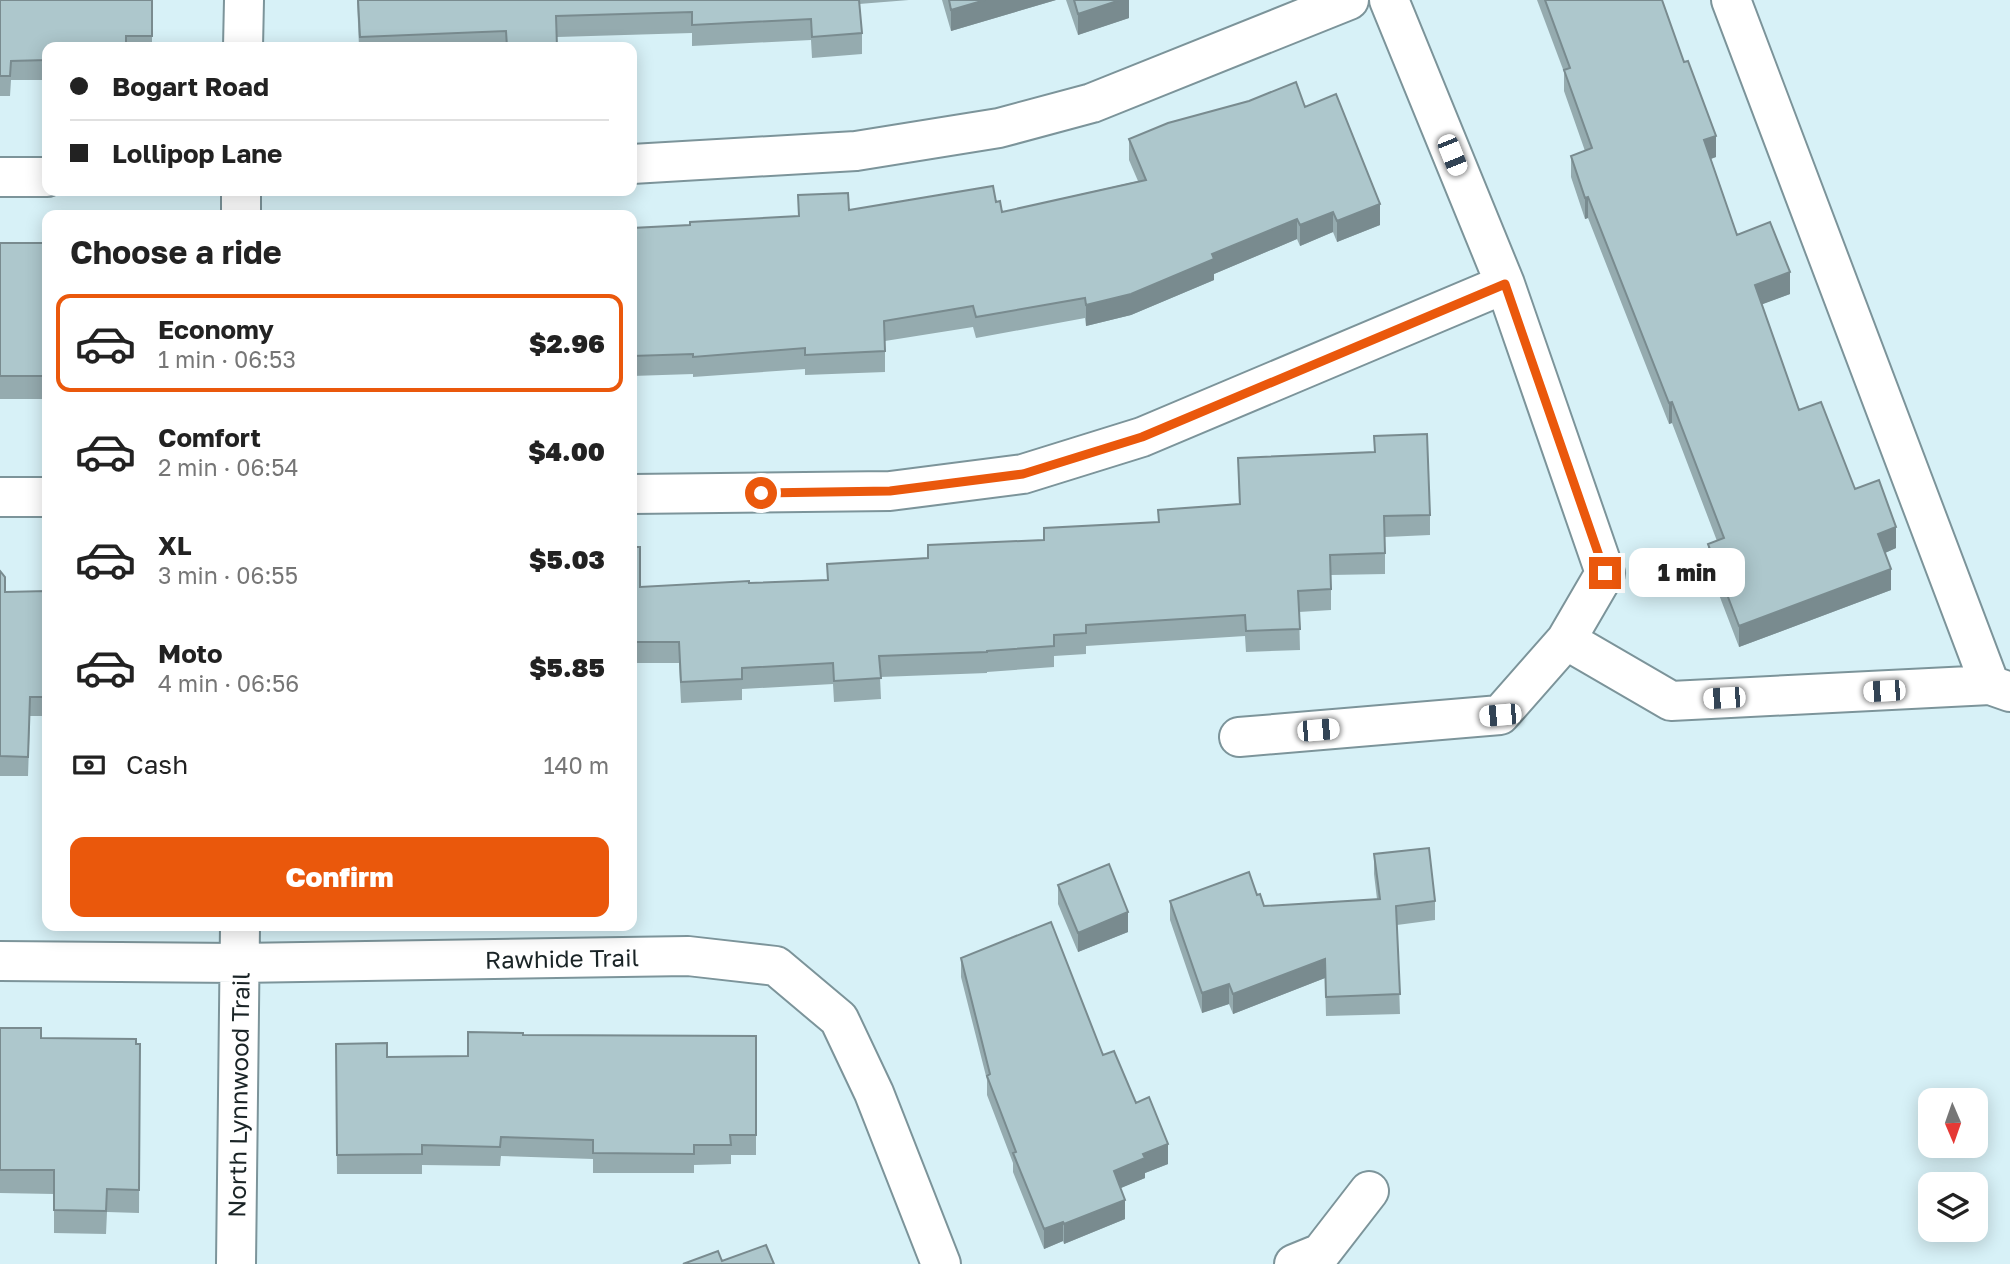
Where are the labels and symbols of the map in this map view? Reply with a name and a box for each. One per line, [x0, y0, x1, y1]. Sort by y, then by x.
car [1435, 132, 1470, 178]
route start [745, 477, 777, 509]
callout: 1 min [1630, 548, 1745, 598]
route end [1589, 557, 1621, 589]
car [1863, 679, 1906, 703]
car [1703, 686, 1746, 710]
car [1479, 703, 1522, 727]
car [1297, 718, 1340, 742]
street label: Rawhide Trail [485, 942, 639, 974]
street label: North Lynnwood Trail [221, 972, 255, 1218]
north arrow [1918, 1088, 1988, 1158]

